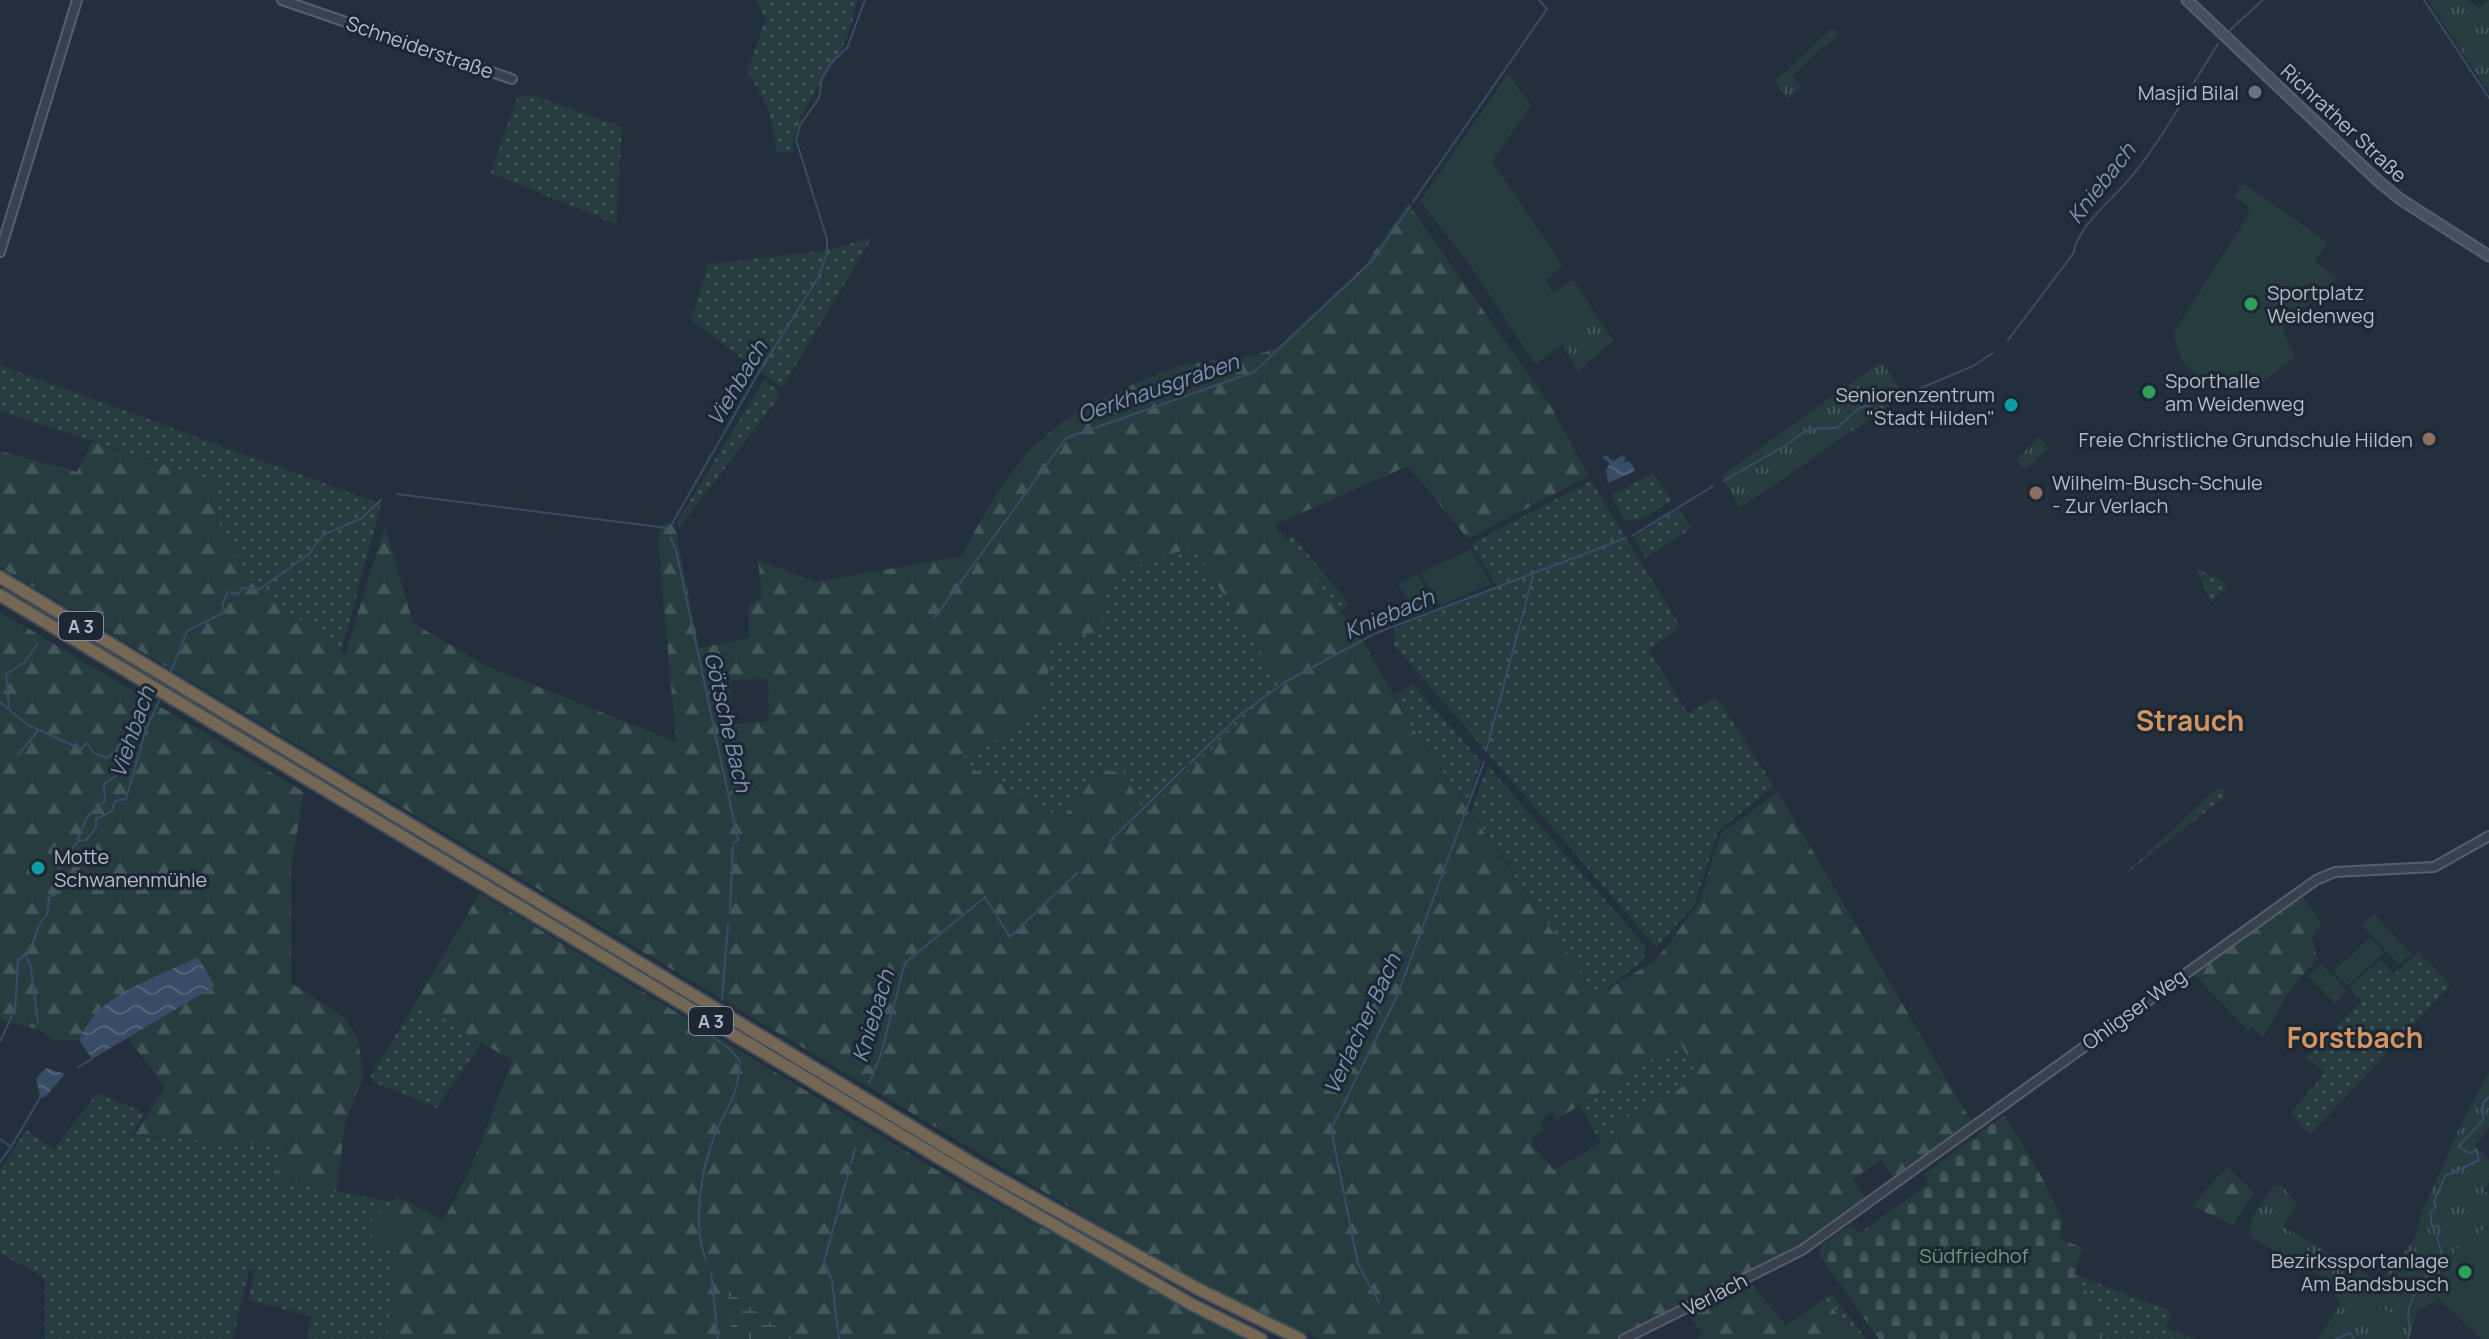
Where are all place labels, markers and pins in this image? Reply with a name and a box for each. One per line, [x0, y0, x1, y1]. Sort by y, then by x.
place label: Masjid Bilal [2138, 79, 2239, 106]
marker: Masjid Bilal [2246, 83, 2264, 101]
place label: Sportplatz Weidenweg [2267, 279, 2374, 329]
marker: Sportplatz Weidenweg [2242, 295, 2260, 313]
place label: Sporthalle am Weidenweg [2165, 367, 2305, 417]
place label: Seniorenzentrum "Stadt Hilden" [1836, 381, 1995, 431]
marker: Sporthalle am Weidenweg [2140, 383, 2158, 401]
marker: Seniorenzentrum "Stadt Hilden" [2002, 396, 2020, 414]
place label: Freie Christliche Grundschule Hilden [2079, 426, 2413, 453]
marker: Freie Christliche Grundschule Hilden [2420, 430, 2438, 448]
place label: Wilhelm-Busch-Schule - Zur Verlach [2052, 469, 2263, 519]
marker: Wilhelm-Busch-Schule - Zur Verlach [2027, 484, 2045, 502]
place label: Motte Schwanenmühle [54, 843, 207, 893]
marker: Motte Schwanenmühle [29, 859, 47, 877]
place label: Bezirkssportanlage Am Bandsbusch [2271, 1247, 2449, 1297]
marker: Bezirkssportanlage Am Bandsbusch [2456, 1263, 2474, 1281]

